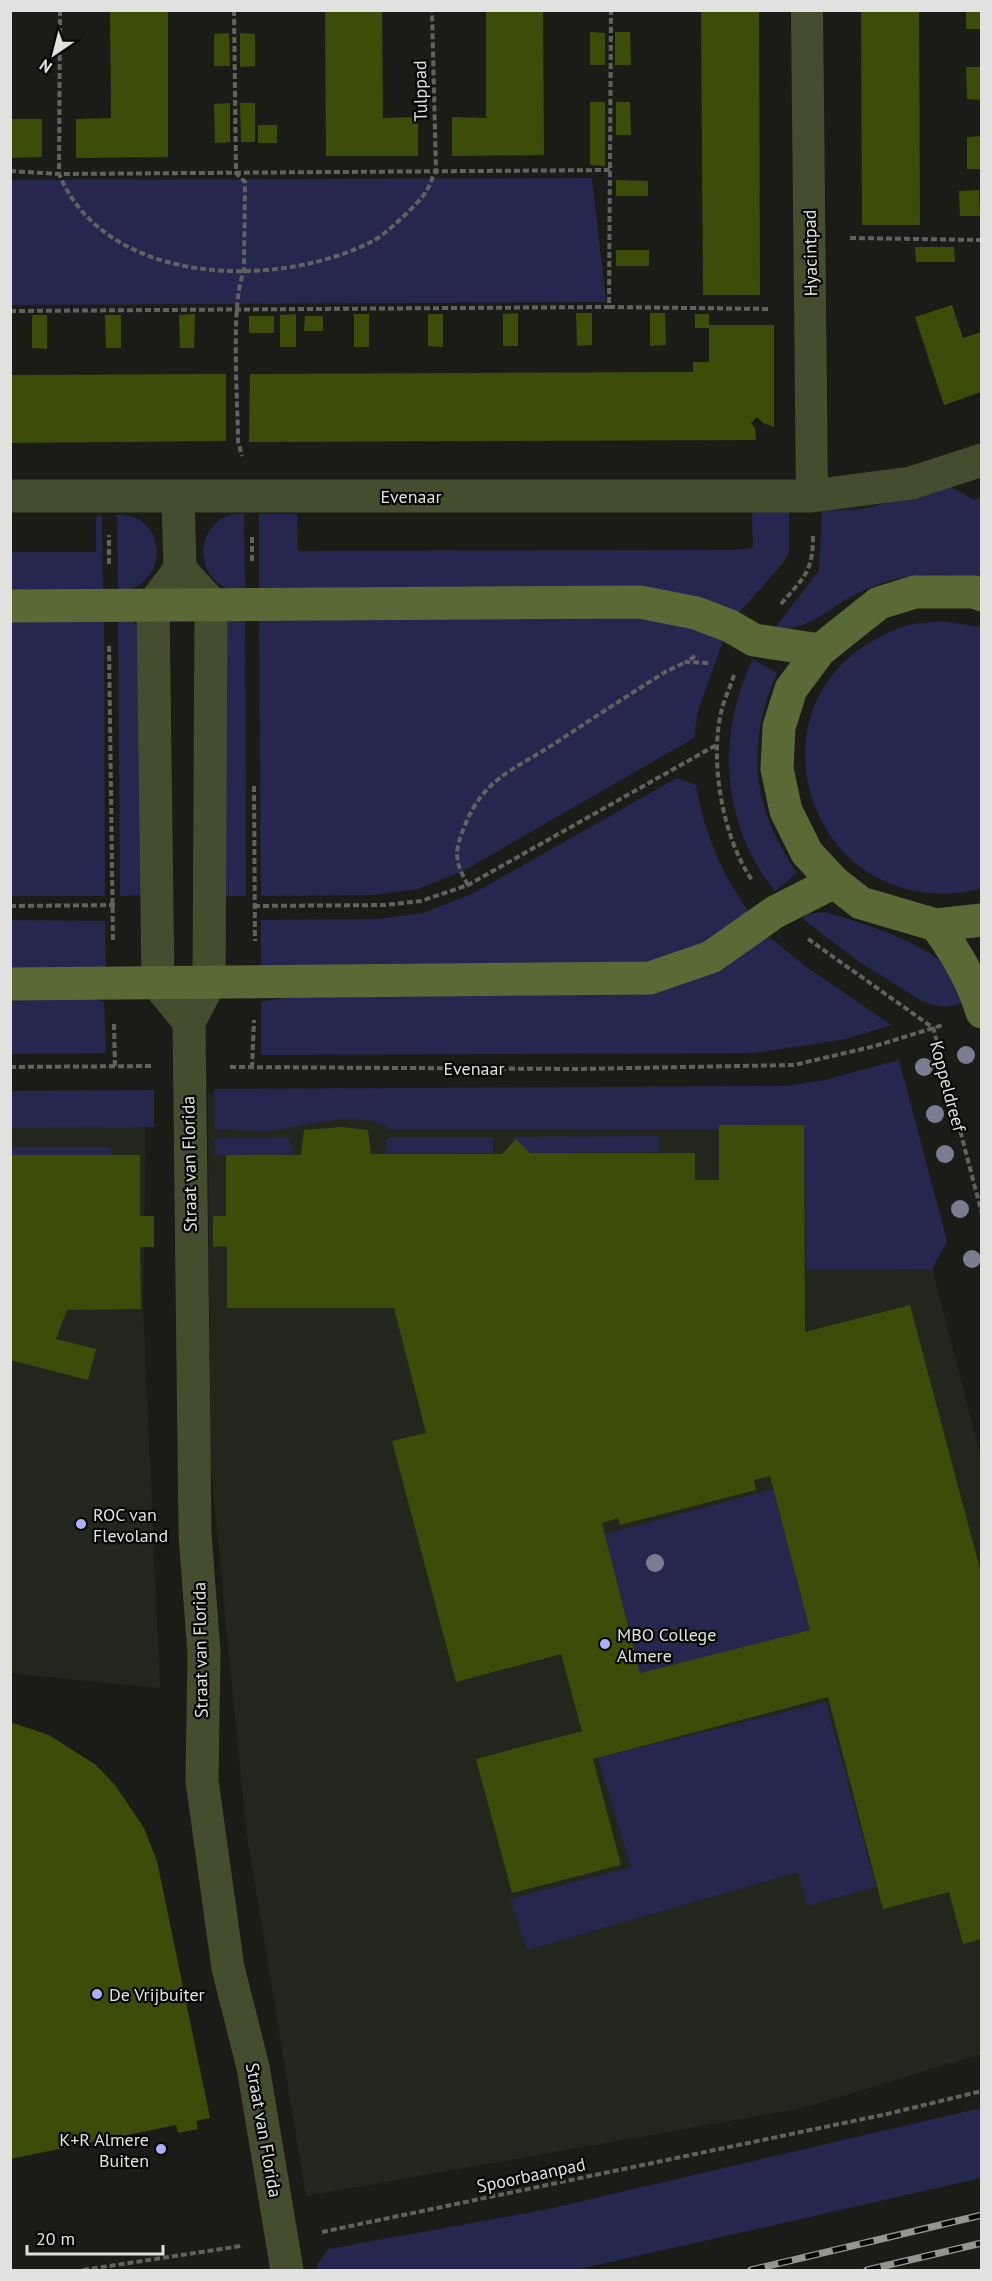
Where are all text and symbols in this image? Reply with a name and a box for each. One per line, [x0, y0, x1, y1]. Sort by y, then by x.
north arrow [24, 24, 84, 84]
text: N [35, 55, 55, 77]
street label: Tulppad [408, 60, 432, 122]
street label: Hyacintpad [798, 209, 822, 297]
street label: Evenaar [380, 485, 442, 508]
street label: Koppeldreef [925, 1038, 972, 1135]
street label: Evenaar [443, 1057, 505, 1080]
street label: Straat van Florida [176, 1096, 202, 1232]
place label: ROC van Flevoland [93, 1503, 168, 1547]
marker: ROC van Flevoland [74, 1517, 88, 1531]
street label: Straat van Florida [187, 1582, 213, 1718]
place label: MBO College Almere [617, 1623, 716, 1667]
marker: MBO College Almere [598, 1637, 612, 1651]
place label: De Vrijbuiter [109, 1983, 205, 2006]
marker: De Vrijbuiter [90, 1987, 104, 2001]
street label: Straat van Florida [241, 2061, 287, 2199]
place label: K+R Almere Buiten [59, 2128, 149, 2172]
marker: K+R Almere Buiten [154, 2142, 168, 2156]
street label: Spoorbaanpad [475, 2152, 587, 2198]
scale bar [27, 2218, 164, 2256]
text: 20 m [36, 2227, 75, 2250]

